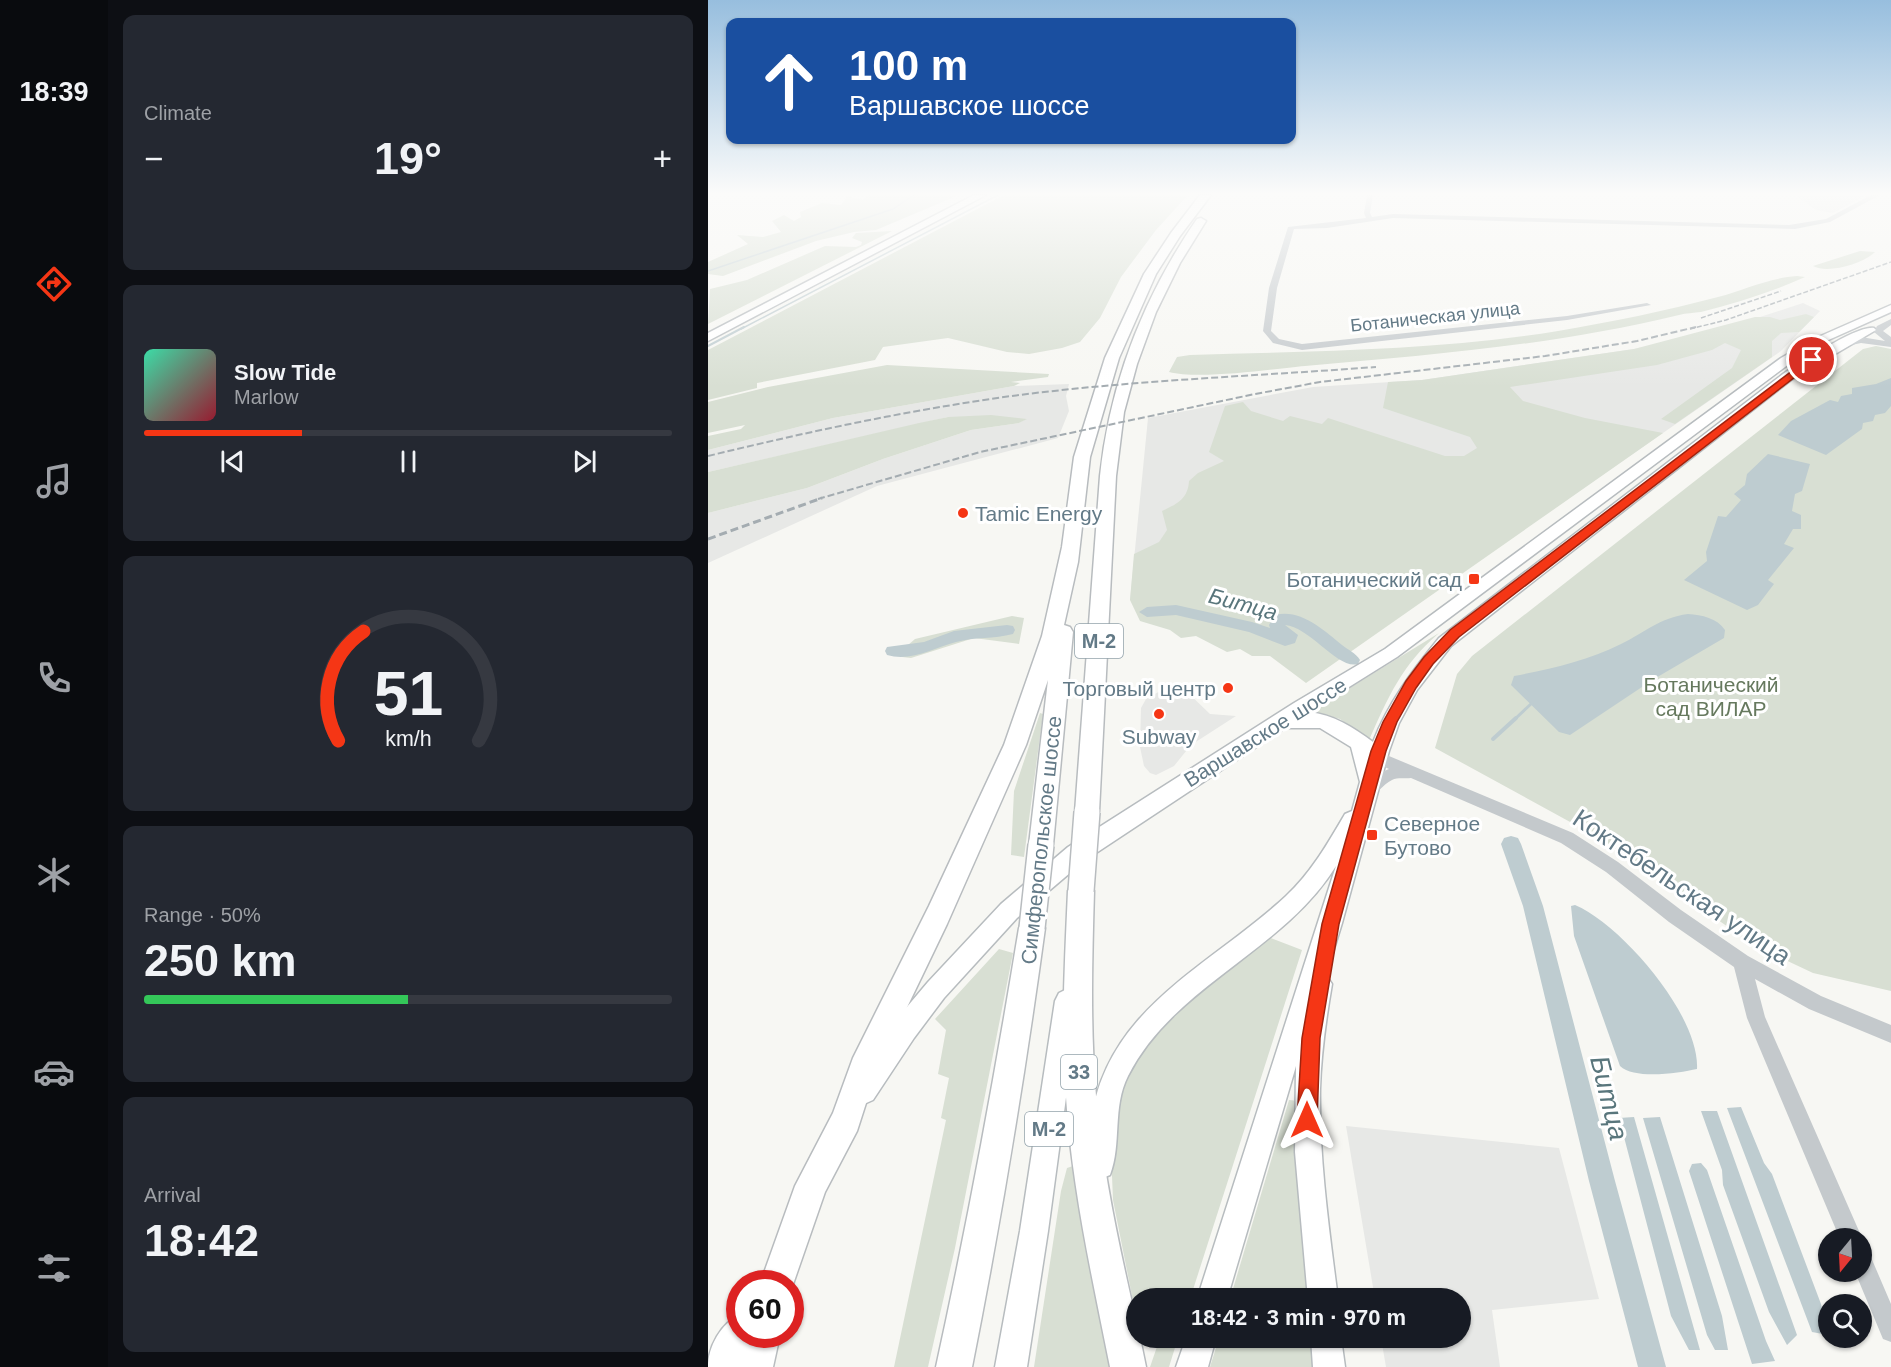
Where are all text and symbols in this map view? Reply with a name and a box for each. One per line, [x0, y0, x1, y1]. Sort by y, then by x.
icon: ahead [750, 42, 828, 120]
text: 100 m [849, 42, 968, 89]
text: 18:39 [19, 77, 89, 107]
text: Варшавское шоссе [849, 91, 1090, 121]
text: Climate [144, 102, 212, 124]
text: 19° [374, 133, 442, 184]
text: − [144, 140, 163, 177]
text: + [653, 140, 672, 177]
icon: directions [33, 263, 75, 305]
street label: Ботаническая улица [1349, 298, 1522, 336]
pin [1786, 334, 1837, 385]
icon: arrive [1795, 343, 1828, 376]
text: Slow Tide [234, 360, 336, 385]
text: Marlow [234, 386, 298, 408]
icon: previous [216, 445, 249, 478]
icon: pause [392, 445, 425, 478]
icon: next [568, 445, 601, 478]
icon: music [33, 460, 75, 502]
place label: Tamic Energy [975, 502, 1103, 525]
marker: Tamic Energy [956, 506, 970, 520]
place label: Ботанический сад [1287, 568, 1462, 591]
marker: Ботанический сад [1467, 572, 1481, 586]
water label: Битца [1206, 583, 1280, 625]
road number: М-2 [1075, 624, 1123, 658]
icon: phone [33, 657, 75, 699]
text: 51 [373, 659, 443, 728]
street label: Варшавское шоссе [1180, 673, 1350, 791]
park label: Ботанический сад ВИЛАР [1643, 673, 1779, 720]
place label: Торговый центр [1062, 677, 1216, 700]
marker: Торговый центр [1221, 681, 1235, 695]
marker: Subway [1152, 707, 1166, 721]
street label: Симферопольское шоссе [1017, 715, 1065, 965]
place label: Subway [1122, 725, 1197, 748]
text: km/h [385, 727, 431, 751]
street label: Коктебельская улица [1567, 803, 1797, 971]
place label: Северное Бутово [1384, 812, 1480, 859]
marker: Северное Бутово [1365, 828, 1379, 842]
icon: climate [33, 854, 75, 896]
text: Range · 50% [144, 904, 261, 926]
text: 250 km [144, 935, 297, 986]
icon: car [33, 1051, 75, 1093]
water label: Битца [1584, 1053, 1634, 1143]
road number: 33 [1061, 1055, 1097, 1089]
position arrow [1275, 1088, 1339, 1152]
road number: М-2 [1025, 1112, 1073, 1146]
text: Arrival [144, 1184, 201, 1206]
text: 18:42 [144, 1215, 259, 1266]
north arrow [1818, 1228, 1872, 1282]
map controls [1818, 1228, 1872, 1348]
icon: filters [33, 1247, 75, 1289]
speed limit sign: 60 [726, 1270, 804, 1348]
button: search [1818, 1294, 1872, 1348]
text: 18:42 · 3 min · 970 m [1191, 1305, 1406, 1330]

